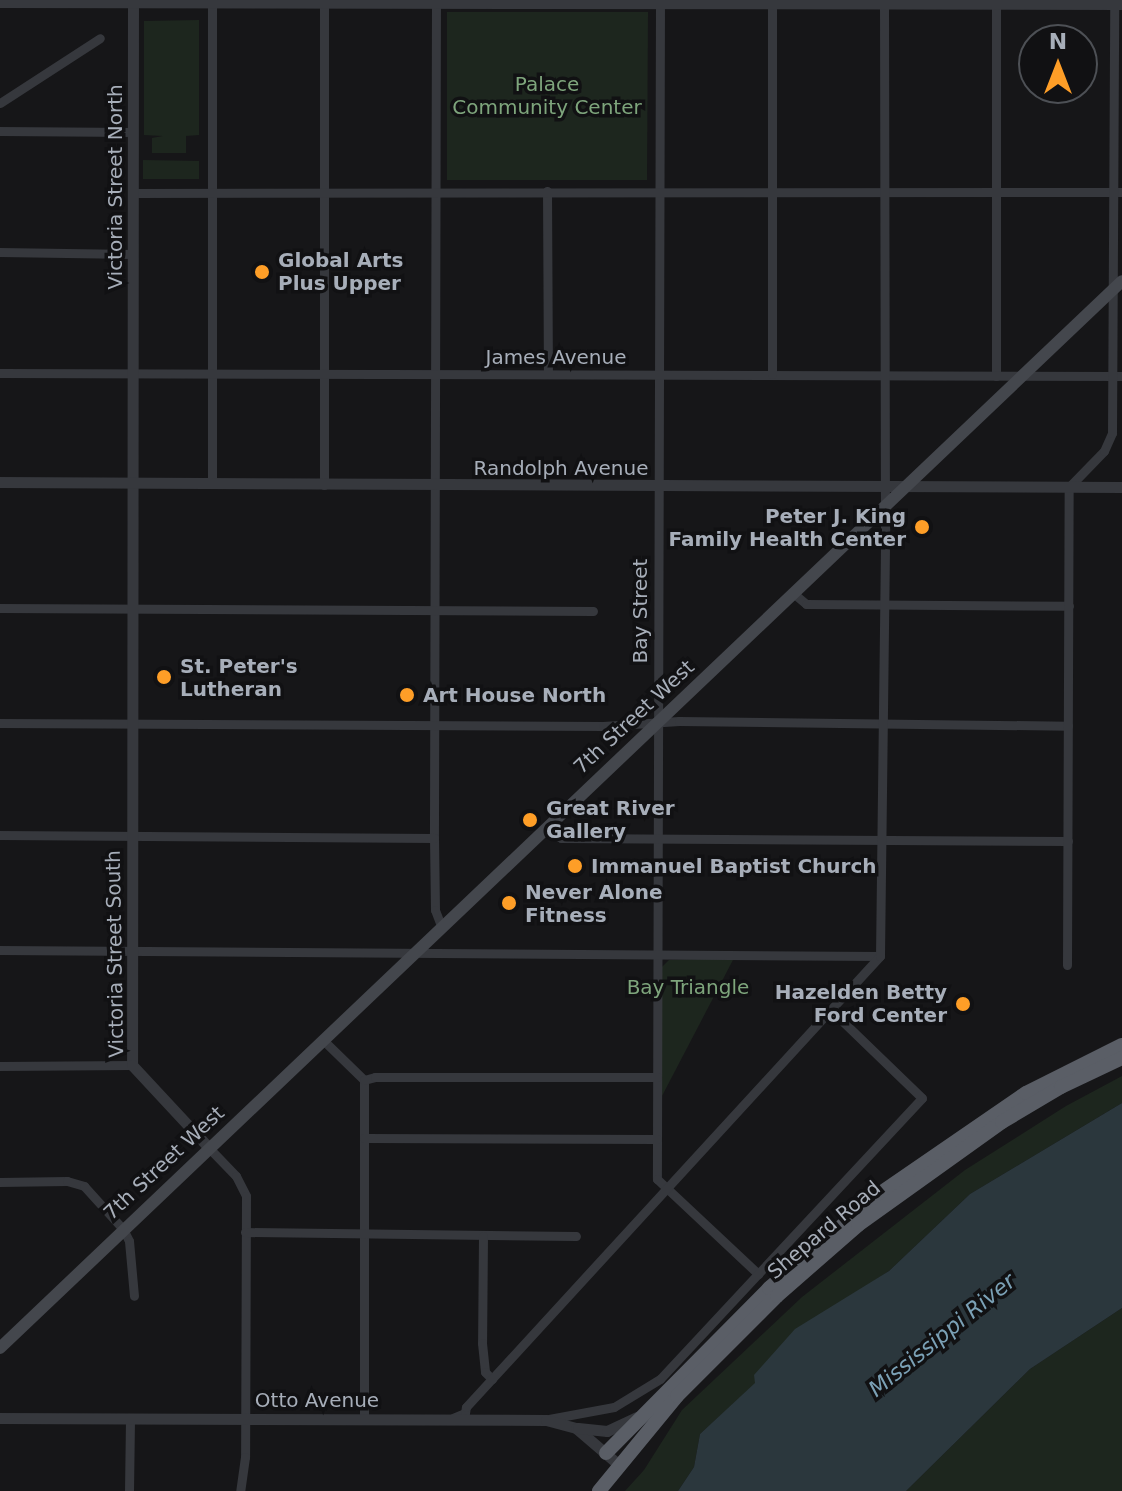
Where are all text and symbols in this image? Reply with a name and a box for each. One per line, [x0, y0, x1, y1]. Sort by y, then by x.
north arrow [1018, 24, 1098, 104]
text: N [1049, 29, 1067, 54]
park label: Palace Community Center [452, 73, 642, 120]
street label: Victoria Street North [103, 84, 127, 290]
place label: Global Arts Plus Upper [278, 248, 403, 295]
marker: Global Arts Plus Upper [253, 263, 271, 281]
street label: James Avenue [485, 345, 627, 369]
street label: Randolph Avenue [474, 456, 648, 480]
place label: Peter J. King Family Health Center [669, 504, 906, 551]
marker: Peter J. King Family Health Center [913, 518, 931, 536]
street label: Bay Street [628, 559, 652, 663]
place label: St. Peter's Lutheran [180, 654, 298, 701]
street label: 7th Street West [569, 655, 699, 779]
marker: St. Peter's Lutheran [155, 668, 173, 686]
place label: Art House North [423, 683, 606, 707]
marker: Art House North [398, 686, 416, 704]
place label: Great River Gallery [546, 796, 675, 843]
marker: Great River Gallery [521, 811, 539, 829]
street label: Victoria Street South [101, 850, 129, 1058]
place label: Immanuel Baptist Church [591, 854, 876, 878]
marker: Immanuel Baptist Church [566, 857, 584, 875]
place label: Never Alone Fitness [525, 880, 663, 927]
marker: Never Alone Fitness [500, 894, 518, 912]
park label: Bay Triangle [627, 975, 749, 999]
place label: Hazelden Betty Ford Center [775, 980, 947, 1027]
marker: Hazelden Betty Ford Center [954, 995, 972, 1013]
street label: 7th Street West [99, 1101, 229, 1225]
street label: Shepard Road [763, 1176, 885, 1284]
water label: Mississippi River [863, 1268, 1021, 1402]
street label: Otto Avenue [255, 1388, 379, 1412]

